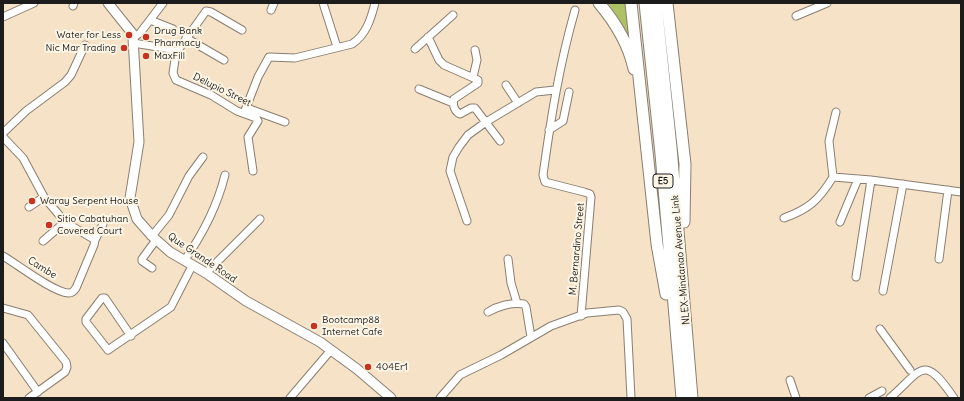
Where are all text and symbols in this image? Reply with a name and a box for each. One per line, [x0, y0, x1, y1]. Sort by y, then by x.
place label: Drug Bank Pharmacy [154, 25, 202, 48]
place label: Water for Less [57, 29, 121, 41]
marker: Water for Less [124, 30, 134, 40]
marker: Drug Bank Pharmacy [141, 32, 151, 42]
place label: Nic Mar Trading [46, 42, 116, 54]
marker: Nic Mar Trading [119, 43, 129, 53]
place label: MaxFill [154, 50, 185, 62]
marker: MaxFill [141, 51, 151, 61]
street label: Delupio Street [191, 71, 253, 109]
road number: E5 [653, 174, 673, 188]
place label: Waray Serpent House [40, 195, 138, 207]
street label: NLEX-Mindanao Avenue Link [669, 195, 693, 325]
marker: Waray Serpent House [27, 196, 37, 206]
street label: M. Bernardino Street [567, 202, 587, 296]
place label: Sitio Cabatuhan Covered Court [57, 213, 128, 236]
marker: Sitio Cabatuhan Covered Court [44, 220, 54, 230]
street label: Que Grande Road [165, 230, 239, 286]
street label: Cambe [25, 254, 59, 282]
place label: Bootcamp88 Internet Cafe [322, 314, 382, 338]
marker: Bootcamp88 Internet Cafe [309, 321, 319, 331]
place label: 404Er1 [376, 361, 408, 373]
marker: 404Er1 [363, 362, 373, 372]

